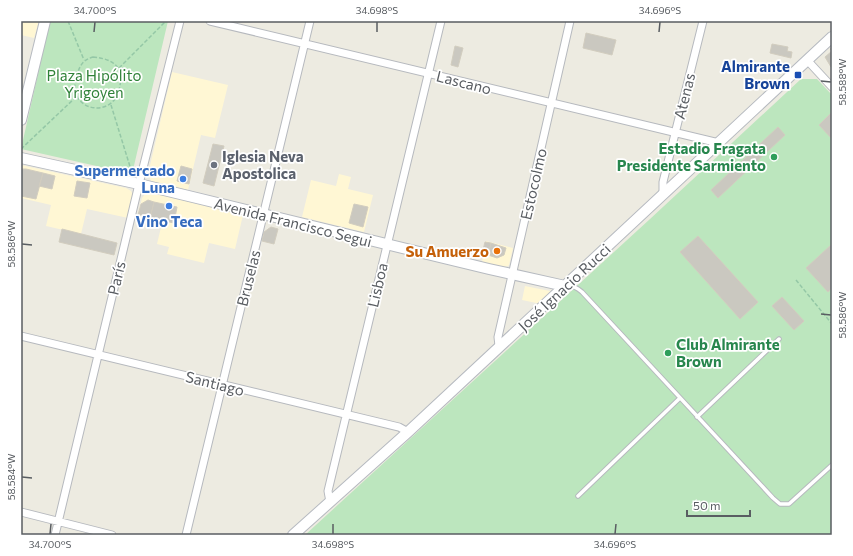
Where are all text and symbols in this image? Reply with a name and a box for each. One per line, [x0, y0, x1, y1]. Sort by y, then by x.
text: 34.700°S [74, 4, 117, 16]
text: 34.698°S [356, 4, 398, 16]
text: 34.696°S [639, 4, 681, 16]
place label: Almirante Brown [721, 57, 790, 92]
text: 58.588°W [836, 59, 848, 105]
park label: Plaza Hipólito Yrigoyen [47, 66, 141, 101]
street label: Lascano [435, 66, 493, 98]
marker: Almirante Brown [793, 70, 803, 80]
street label: Atenas [670, 71, 698, 121]
place label: Estadio Fragata Presidente Sarmiento [617, 139, 766, 174]
street label: Estocolmo [516, 146, 550, 222]
place label: Iglesia Neva Apostolica [222, 147, 304, 182]
marker: Estadio Fragata Presidente Sarmiento [769, 152, 779, 162]
marker: Iglesia Neva Apostolica [209, 160, 219, 170]
place label: Supermercado Luna [75, 161, 175, 196]
marker: Supermercado Luna [178, 174, 188, 184]
street label: Avenida Francisco Segui [212, 194, 374, 250]
marker: Vino Teca [164, 201, 174, 211]
place label: Vino Teca [136, 212, 203, 230]
text: 58.586°W [5, 221, 17, 267]
street label: José Ignacio Rucci [514, 240, 614, 334]
place label: Su Amuerzo [405, 242, 489, 260]
marker: Su Amuerzo [492, 246, 502, 256]
street label: Bruselas [232, 248, 264, 308]
street label: París [103, 259, 129, 297]
street label: Lisboa [363, 261, 391, 309]
text: 58.586°W [836, 292, 848, 338]
place label: Club Almirante Brown [676, 335, 780, 370]
marker: Club Almirante Brown [663, 348, 673, 358]
street label: Santiago [184, 367, 246, 399]
text: 58.584°W [5, 454, 17, 500]
scale bar [687, 492, 750, 518]
text: 50 m [693, 498, 721, 512]
text: 34.700°S [29, 538, 72, 550]
text: 34.698°S [312, 538, 354, 550]
text: 34.696°S [594, 538, 636, 550]

